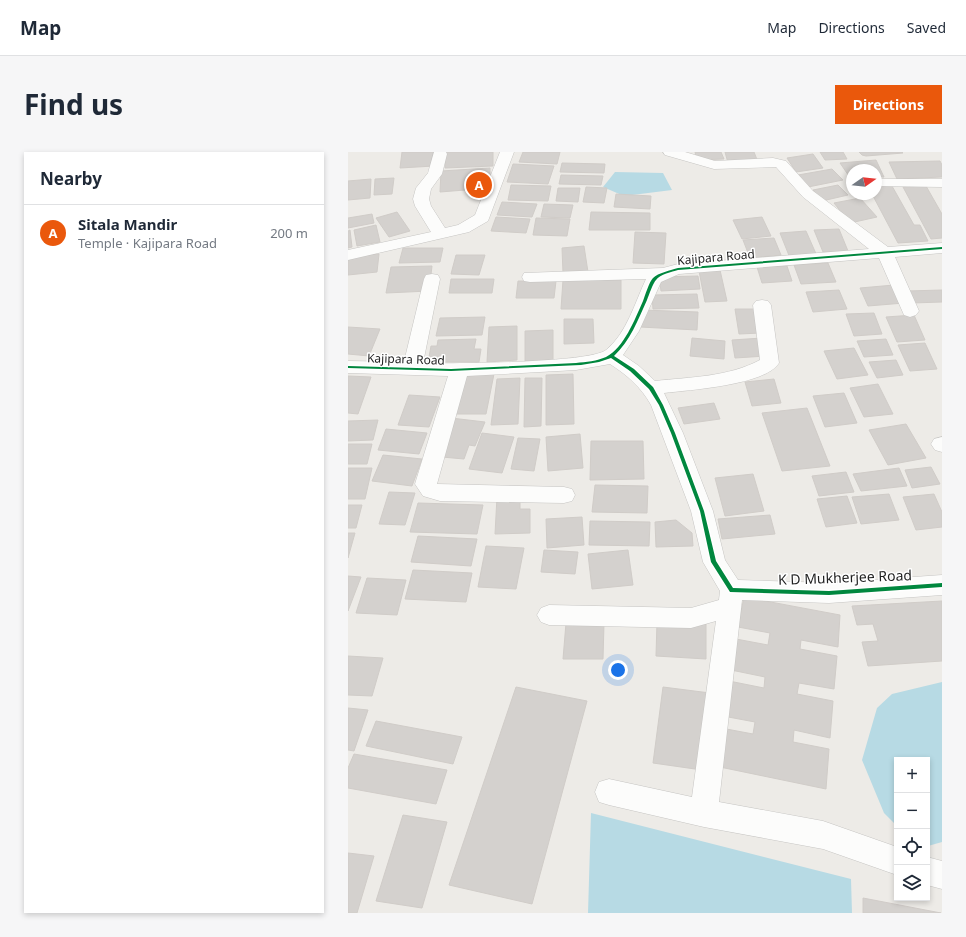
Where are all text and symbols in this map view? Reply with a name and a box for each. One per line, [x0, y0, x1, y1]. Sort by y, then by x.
text: Map [20, 15, 61, 41]
text: Map [767, 18, 796, 37]
text: Directions [818, 18, 885, 37]
text: Saved [907, 18, 946, 37]
text: Find us [24, 85, 123, 123]
button: Directions [835, 85, 942, 124]
north arrow [846, 164, 882, 200]
text: Nearby [40, 167, 102, 190]
pin: A [466, 170, 492, 200]
text: Sitala Mandir [78, 214, 177, 234]
text: A [49, 224, 58, 242]
text: 200 m [270, 224, 308, 242]
text: Temple · Kajipara Road [78, 234, 217, 252]
street label: Kajipara Road [676, 245, 756, 269]
street label: Kajipara Road [367, 349, 445, 369]
street label: K D Mukherjee Road [778, 565, 912, 589]
your location [608, 660, 628, 680]
map controls [894, 757, 930, 901]
button: + [894, 757, 930, 793]
button: − [894, 793, 930, 829]
button: locate [894, 829, 930, 865]
button: layers [894, 865, 930, 901]

